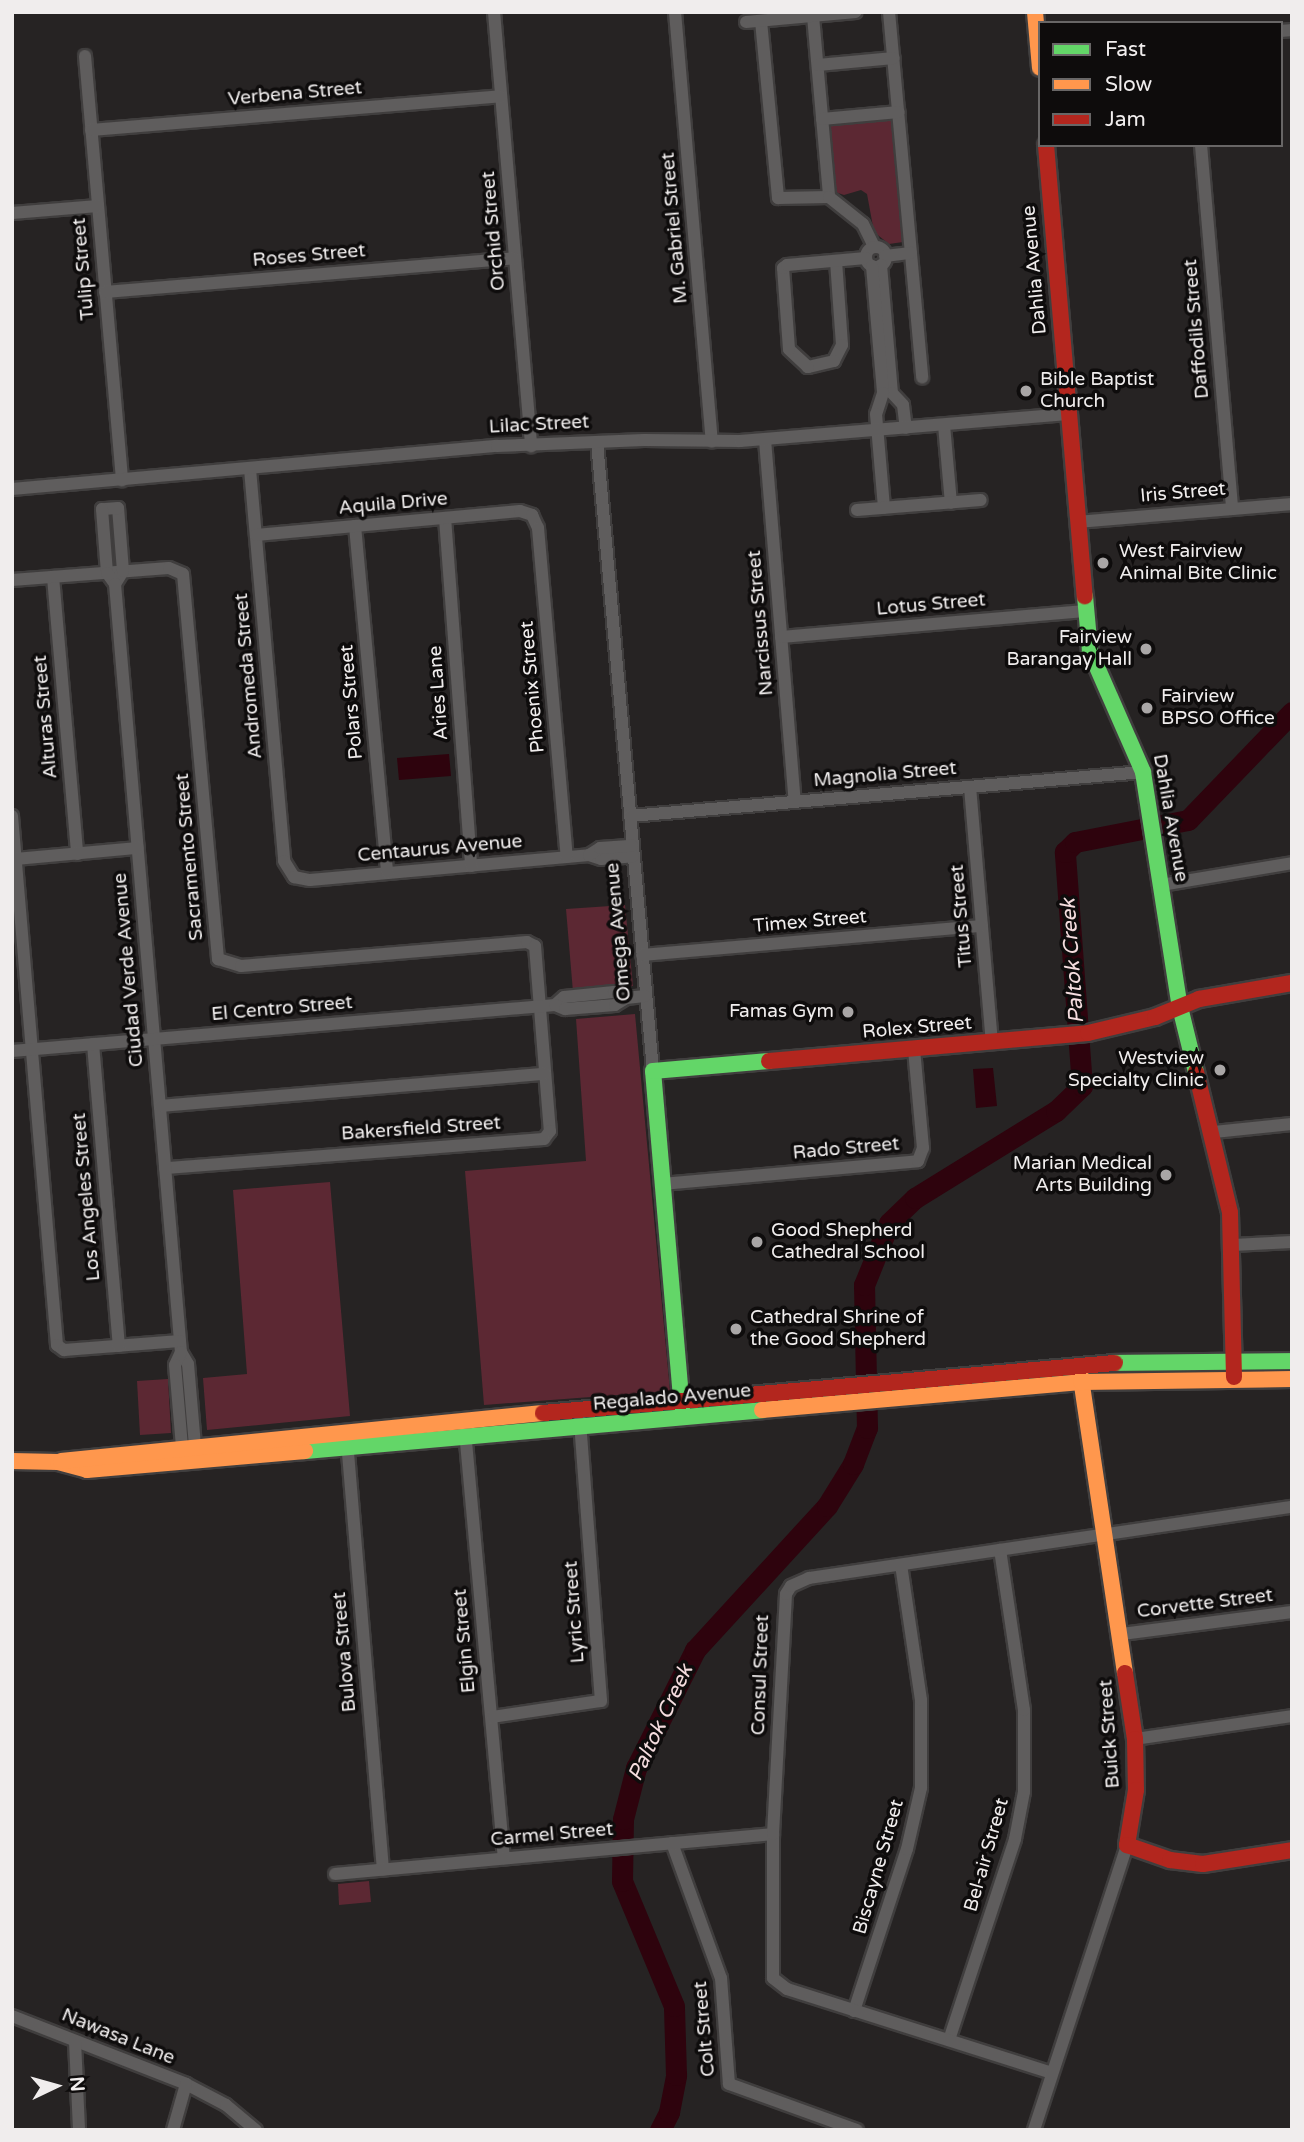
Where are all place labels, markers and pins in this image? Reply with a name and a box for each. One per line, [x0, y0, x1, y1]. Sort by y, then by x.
place label: Bible Baptist Church [1040, 369, 1154, 413]
marker: Bible Baptist Church [1018, 383, 1034, 399]
place label: West Fairview Animal Bite Clinic [1119, 541, 1277, 585]
marker: West Fairview Animal Bite Clinic [1093, 553, 1113, 573]
place label: Fairview Barangay Hall [1007, 627, 1132, 671]
marker: Fairview Barangay Hall [1138, 641, 1154, 657]
place label: Fairview BPSO Office [1161, 686, 1275, 730]
marker: Fairview BPSO Office [1139, 700, 1155, 716]
place label: Famas Gym [729, 1001, 834, 1023]
marker: Famas Gym [840, 1004, 856, 1020]
place label: Westview Specialty Clinic [1068, 1048, 1204, 1092]
marker: Westview Specialty Clinic [1210, 1060, 1230, 1080]
place label: Marian Medical Arts Building [1013, 1153, 1152, 1197]
marker: Marian Medical Arts Building [1158, 1167, 1174, 1183]
place label: Good Shepherd Cathedral School [771, 1220, 925, 1264]
marker: Good Shepherd Cathedral School [749, 1234, 765, 1250]
place label: Cathedral Shrine of the Good Shepherd [750, 1307, 926, 1351]
marker: Cathedral Shrine of the Good Shepherd [728, 1321, 744, 1337]

